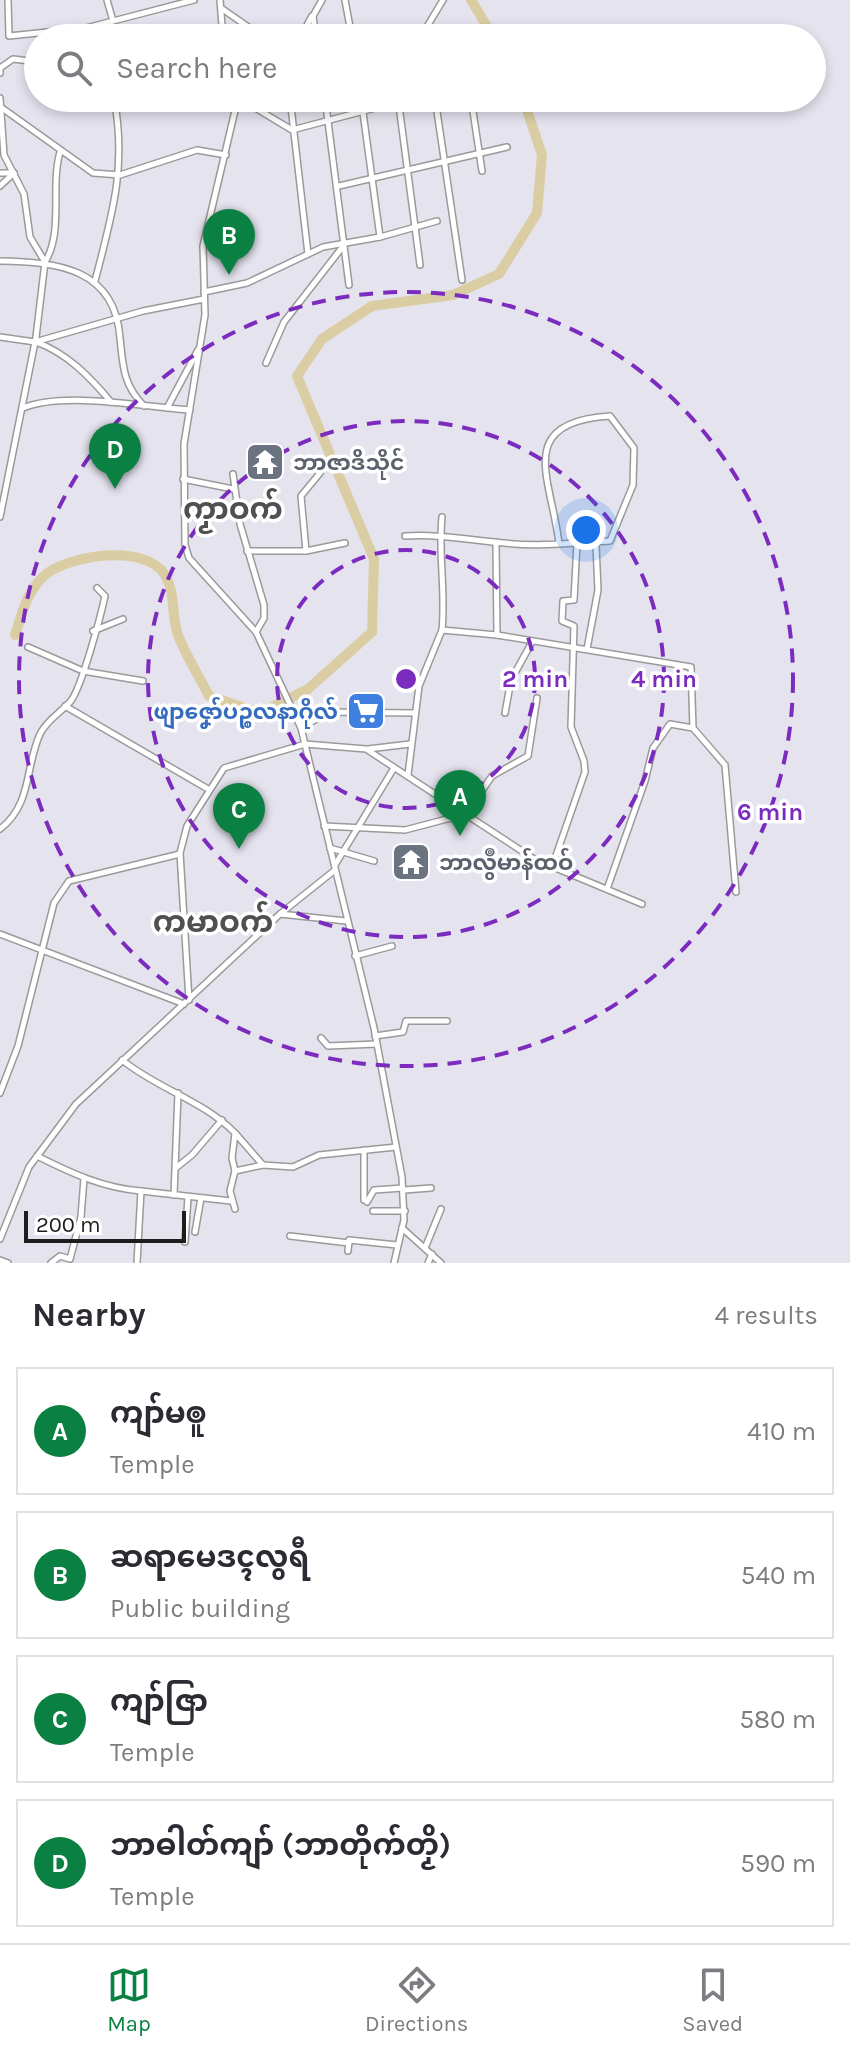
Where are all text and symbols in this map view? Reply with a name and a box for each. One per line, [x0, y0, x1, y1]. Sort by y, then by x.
search box [24, 24, 826, 112]
icon: search [52, 46, 96, 90]
text: Search here [116, 50, 277, 86]
pin: B [203, 209, 255, 275]
pin: D [89, 423, 141, 489]
temple icon: ဘာဇာဒိသိုင် [244, 441, 286, 483]
place label: ဘာဇာဒိသိုင် [293, 447, 404, 480]
district label: ကၟာဝက် [183, 488, 283, 534]
your location [566, 510, 606, 550]
centre of rings [392, 665, 420, 693]
text: 2 min [502, 665, 568, 693]
text: 4 min [631, 665, 697, 693]
supermarket icon: ဖျာဇၞော်ပဉ္စလနာဂိုလ် [345, 690, 387, 732]
place label: ဖျာဇၞော်ပဉ္စလနာဂိုလ် [153, 696, 338, 730]
pin: A [434, 770, 486, 836]
pin: C [213, 783, 265, 849]
text: 6 min [737, 798, 803, 826]
temple icon: ဘာလွဳမာန်ထဝ် [390, 841, 432, 883]
place label: ဘာလွဳမာန်ထဝ် [439, 847, 573, 880]
district label: ကမာဝက် [153, 901, 273, 940]
scale bar [24, 1207, 186, 1243]
text: 200 m [36, 1212, 101, 1238]
text: Nearby [32, 1295, 146, 1335]
text: 4 results [714, 1300, 818, 1331]
text: ကျာ်မၜူ [110, 1395, 206, 1431]
text: A [52, 1416, 68, 1447]
text: 410 m [747, 1416, 816, 1447]
text: Temple [110, 1449, 195, 1480]
text: ဆရာမေဒၚလွရီ [110, 1539, 309, 1575]
text: B [52, 1560, 68, 1591]
text: 540 m [741, 1560, 816, 1591]
text: Public building [110, 1593, 290, 1624]
text: ကျာ်ဇြာ [110, 1683, 208, 1719]
text: C [52, 1704, 68, 1735]
text: 580 m [739, 1704, 816, 1735]
text: Temple [110, 1737, 195, 1768]
text: ဘာဓါတ်ကျာ် (ဘာတိုက်တၟိ) [110, 1827, 451, 1863]
text: D [51, 1848, 69, 1879]
text: 590 m [740, 1848, 816, 1879]
text: Temple [110, 1881, 195, 1912]
tab: Map [107, 1963, 151, 2037]
tab: Directions [365, 1963, 468, 2037]
tab: Saved [682, 1963, 743, 2037]

